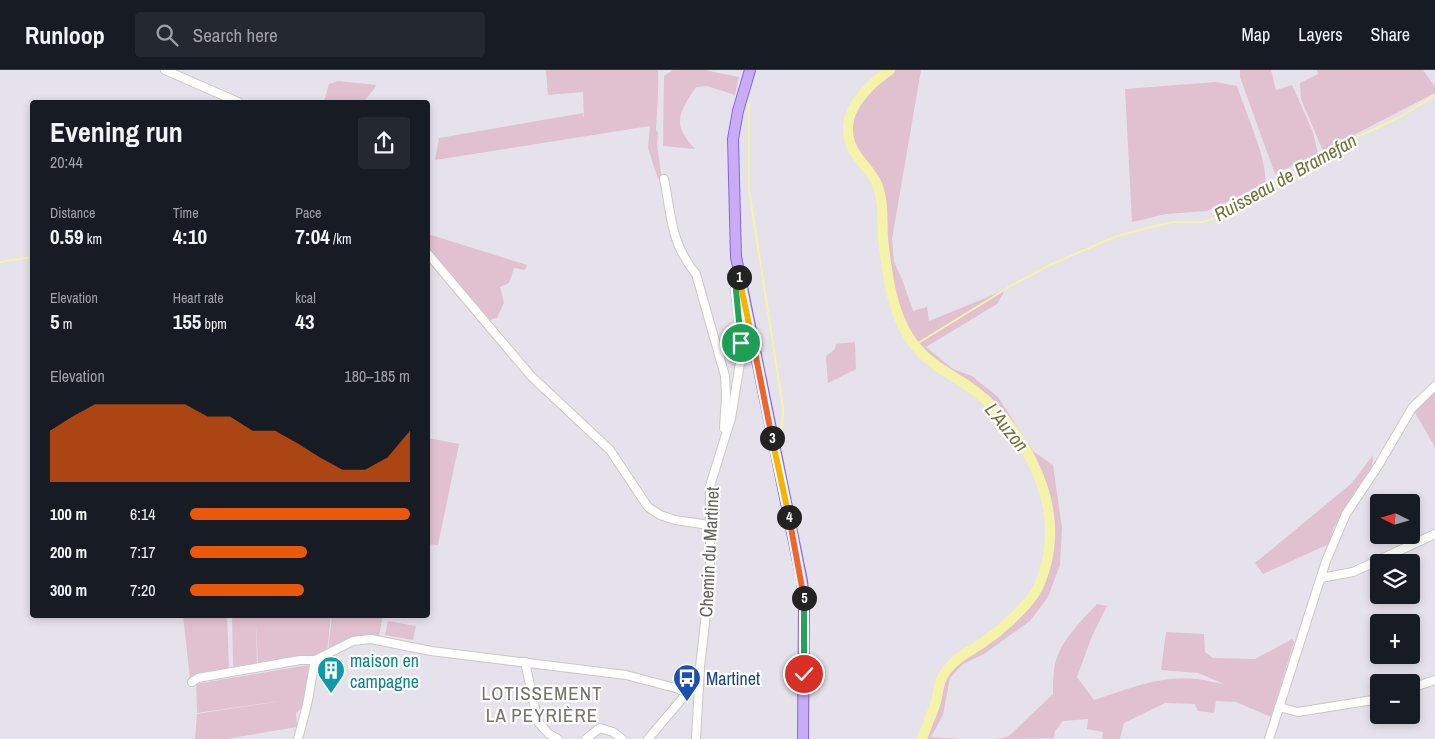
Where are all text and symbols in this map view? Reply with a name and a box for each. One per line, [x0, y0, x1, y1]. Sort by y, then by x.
search box [135, 12, 485, 57]
text: Runloop [25, 19, 105, 51]
icon: search [153, 21, 181, 49]
text: Search here [193, 22, 278, 48]
text: Map [1242, 22, 1270, 47]
text: Layers [1298, 22, 1343, 47]
text: Share [1371, 22, 1410, 47]
text: Evening run [50, 113, 183, 151]
button: share [358, 117, 410, 169]
water label: Ruisseau de Bramefan [1209, 127, 1361, 227]
text: 20:44 [50, 151, 83, 173]
text: Distance [50, 204, 95, 222]
text: Time [173, 204, 199, 222]
text: Pace [295, 204, 322, 222]
text: 0.59 [50, 222, 84, 251]
text: 4:10 [173, 222, 207, 251]
text: 7:04 [295, 222, 330, 251]
text: km [84, 230, 102, 248]
text: /km [330, 230, 351, 248]
pin: 1 [726, 264, 752, 290]
text: 1 [736, 268, 743, 286]
text: Elevation [50, 289, 98, 307]
text: Heart rate [173, 289, 224, 307]
text: kcal [295, 289, 316, 307]
text: 5 [50, 307, 60, 336]
text: 155 [173, 307, 201, 336]
text: 43 [295, 307, 314, 336]
text: m [60, 315, 72, 333]
text: bpm [201, 315, 227, 333]
pin [720, 322, 762, 364]
icon: arrive [727, 329, 755, 357]
text: Elevation [50, 365, 105, 387]
text: 180–185 m [344, 365, 410, 387]
water label: L'Auzon [979, 397, 1035, 457]
pin: 3 [760, 426, 784, 450]
text: 3 [769, 429, 776, 447]
street label: Chemin du Martinet [693, 486, 725, 618]
north arrow [1370, 494, 1420, 544]
map controls [1370, 494, 1420, 724]
text: 100 m [50, 503, 87, 525]
text: 6:14 [130, 503, 156, 525]
pin: 4 [776, 504, 802, 530]
text: 4 [786, 508, 793, 526]
text: 200 m [50, 541, 87, 563]
text: 7:17 [130, 541, 156, 563]
button: layers [1370, 554, 1420, 604]
text: 300 m [50, 579, 87, 601]
text: 7:20 [130, 579, 156, 601]
pin: 5 [792, 586, 816, 610]
text: 5 [801, 589, 808, 607]
button: + [1370, 614, 1420, 664]
place label: maison en campagne [350, 648, 419, 694]
pin [783, 653, 825, 695]
building icon: maison en campagne [316, 655, 346, 694]
icon: check [790, 660, 818, 688]
bus stop icon: Martinet [672, 663, 702, 702]
place label: Martinet [706, 666, 760, 691]
button: − [1370, 674, 1420, 724]
district label: LOTISSEMENT LA PEYRIÈRE [482, 680, 602, 728]

